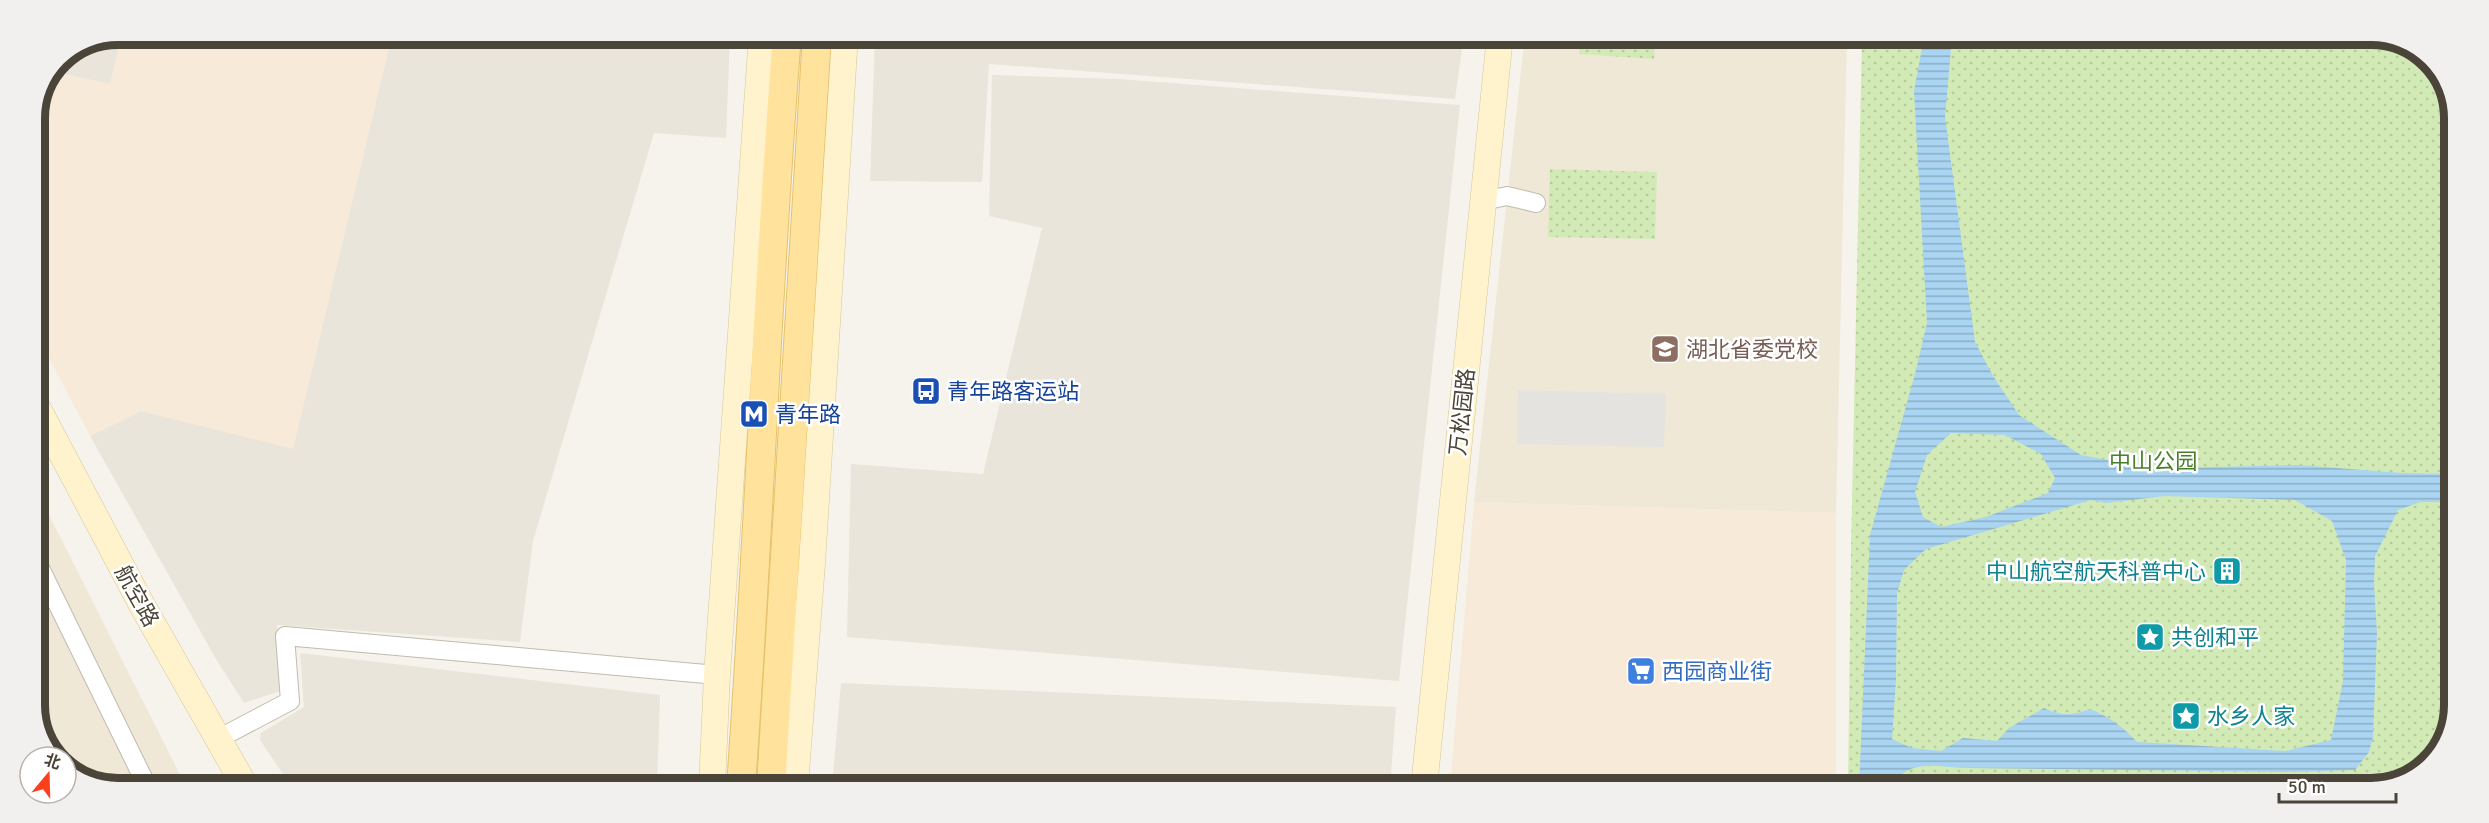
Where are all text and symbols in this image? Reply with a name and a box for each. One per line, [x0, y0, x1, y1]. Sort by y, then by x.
school or university icon: 湖北省委党校 [1649, 333, 1681, 365]
place label: 湖北省委党校 [1686, 336, 1818, 363]
street label: 万松园路 [1444, 367, 1480, 457]
bus stop icon: 青年路客运站 [910, 375, 942, 407]
place label: 青年路客运站 [947, 378, 1079, 405]
metro station icon: 青年路 [738, 398, 770, 430]
place label: 青年路 [775, 401, 841, 428]
park label: 中山公园 [2109, 448, 2197, 475]
building icon: 中山航空航天科普中心 [2211, 555, 2243, 587]
place label: 中山航空航天科普中心 [1986, 558, 2206, 585]
street label: 航空路 [109, 561, 165, 631]
place icon: 共创和平 [2134, 621, 2166, 653]
place label: 共创和平 [2171, 624, 2259, 651]
supermarket icon: 西园商业街 [1625, 655, 1657, 687]
place label: 西园商业街 [1662, 658, 1772, 685]
place icon: 水乡人家 [2170, 700, 2202, 732]
place label: 水乡人家 [2207, 703, 2295, 730]
north arrow [18, 745, 78, 805]
text: 北 [42, 750, 63, 774]
scale bar [2279, 766, 2396, 804]
text: 50 m [2288, 776, 2326, 798]

